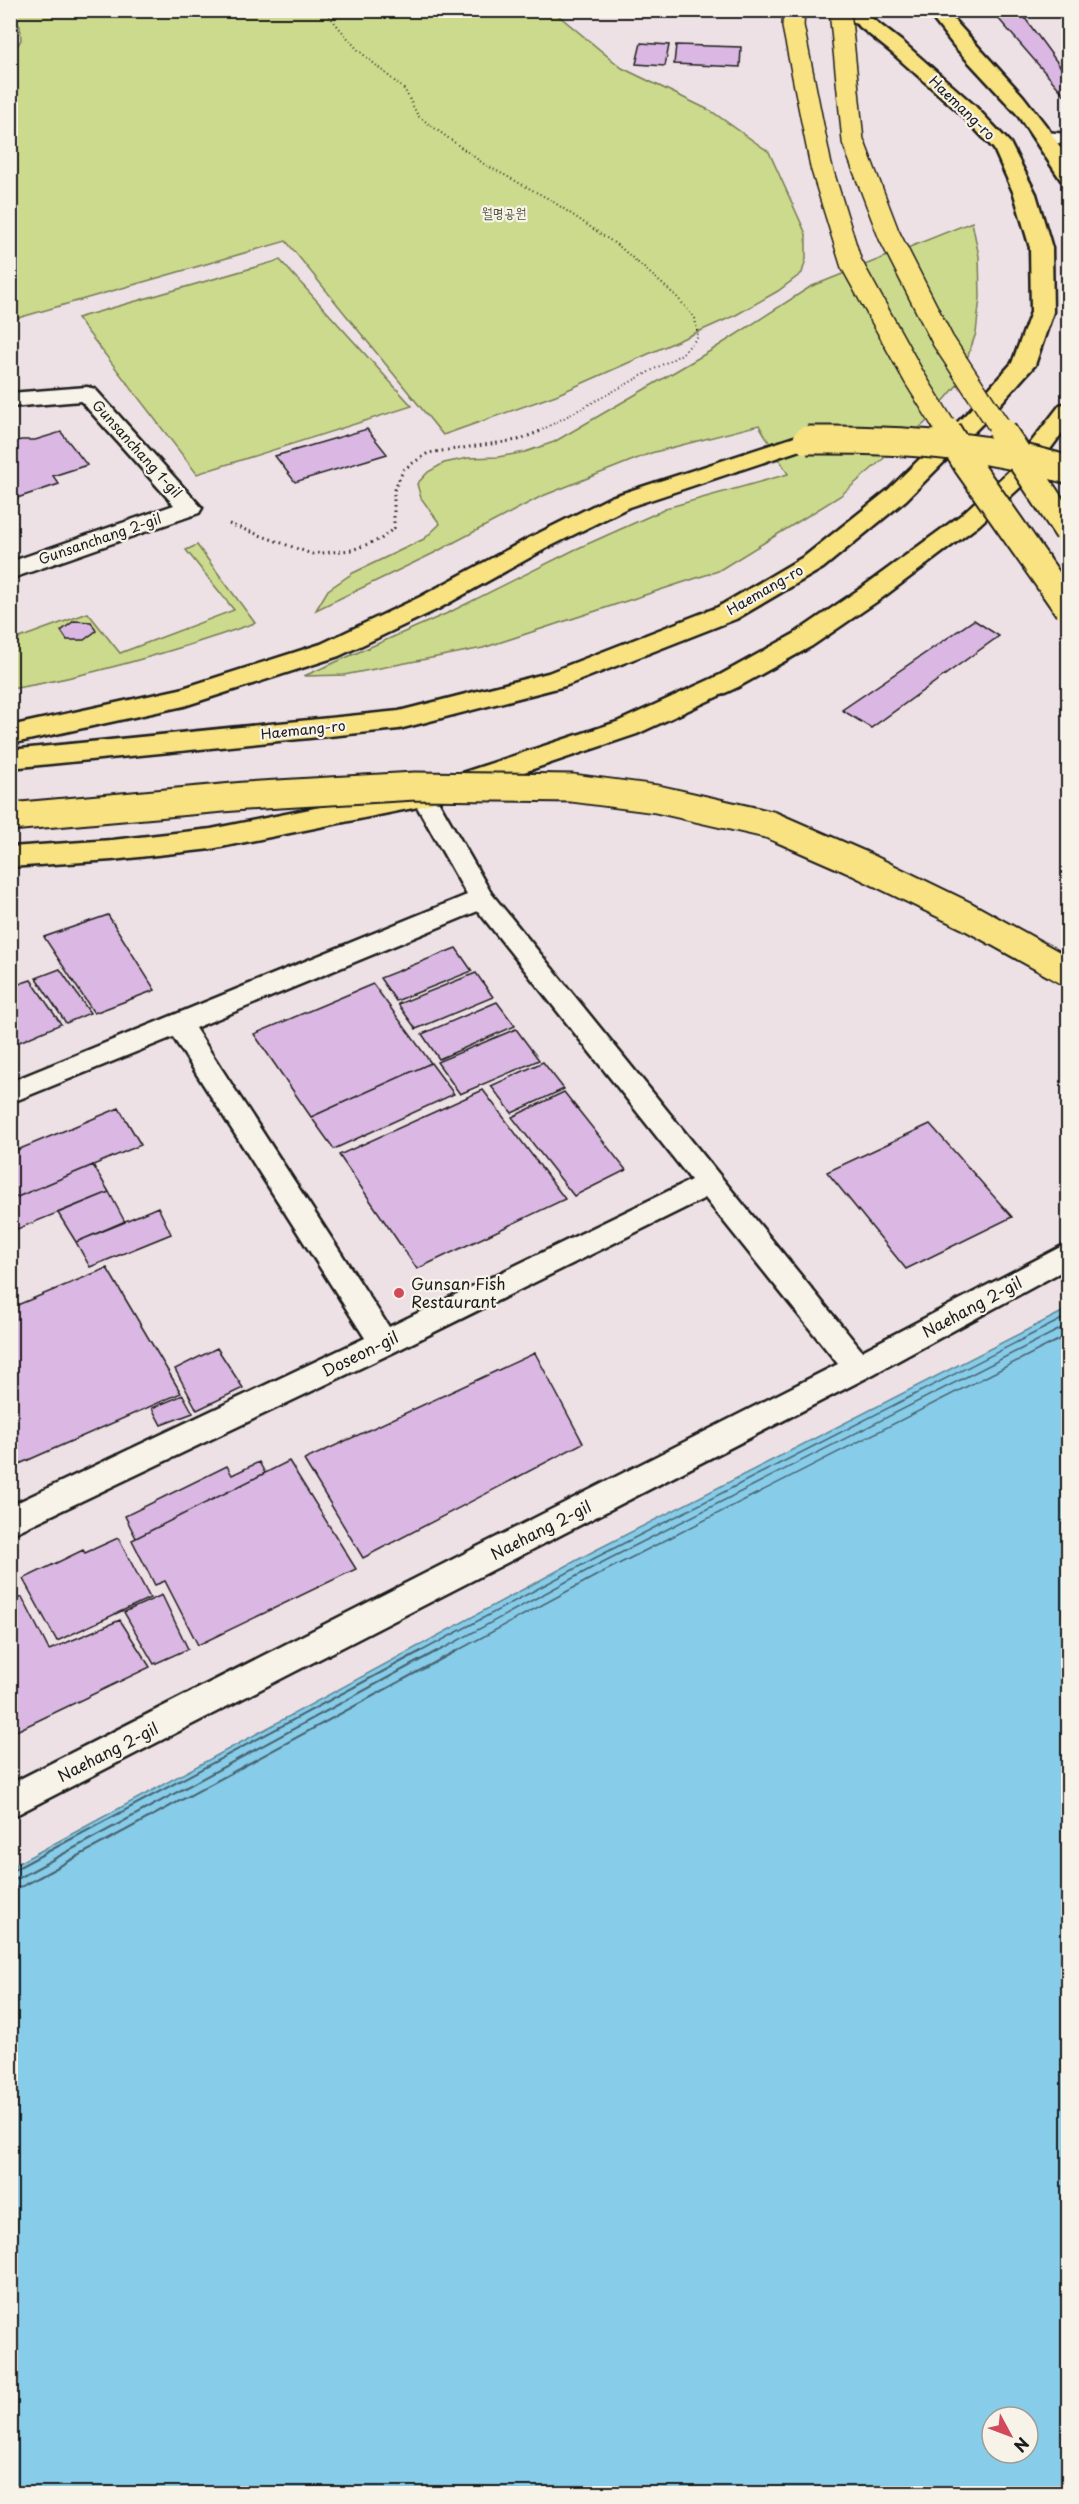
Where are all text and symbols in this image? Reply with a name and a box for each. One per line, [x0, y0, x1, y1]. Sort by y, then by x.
street label: Haemang-ro [924, 70, 1000, 145]
park label: 월명공원 [481, 202, 527, 223]
street label: Gunsanchang 1-gil [88, 395, 187, 502]
street label: Gunsanchang 2-gil [36, 508, 164, 569]
street label: Haemang-ro [723, 559, 807, 620]
street label: Haemang-ro [259, 715, 347, 744]
street label: Naehang 2-gil [917, 1270, 1026, 1343]
place label: Gunsan Fish Restaurant [411, 1271, 506, 1313]
marker: Gunsan Fish Restaurant [392, 1286, 406, 1300]
street label: Doseon-gil [317, 1324, 402, 1382]
street label: Naehang 2-gil [486, 1493, 595, 1565]
street label: Naehang 2-gil [53, 1715, 162, 1787]
north arrow [980, 2405, 1040, 2465]
text: N [1009, 2433, 1035, 2458]

